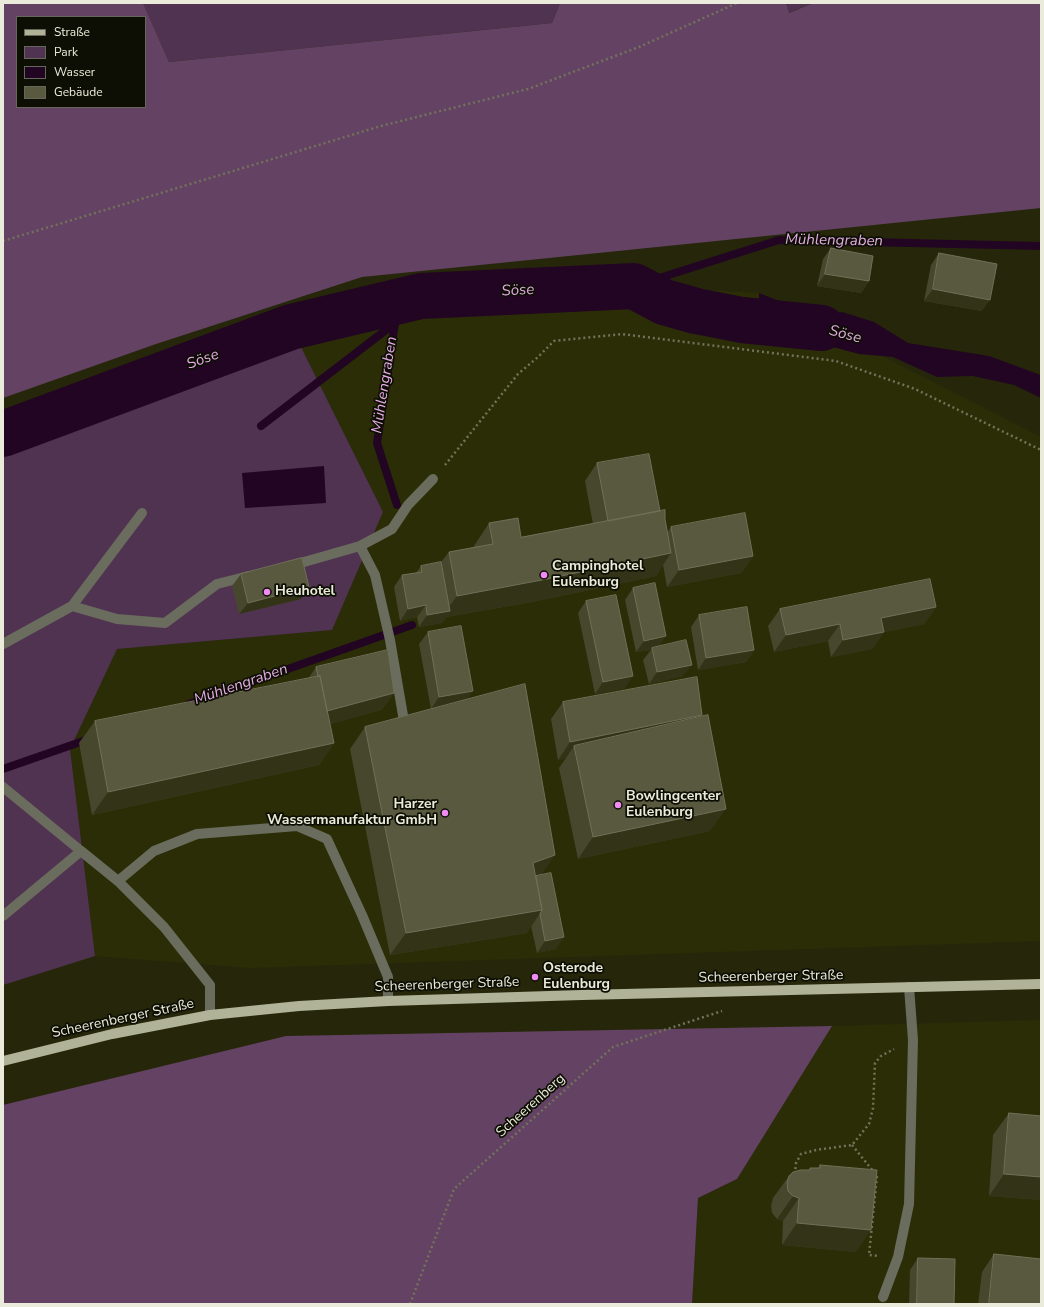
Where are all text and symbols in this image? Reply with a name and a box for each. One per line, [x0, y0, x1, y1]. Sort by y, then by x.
legend [16, 16, 146, 108]
text: Straße [54, 24, 90, 40]
text: Park [54, 44, 78, 60]
text: Wasser [54, 64, 95, 80]
text: Gebäude [54, 84, 103, 100]
water label: Mühlengraben [785, 231, 883, 251]
water label: Söse [501, 281, 535, 301]
water label: Söse [827, 322, 863, 348]
water label: Mühlengraben [368, 335, 402, 435]
water label: Söse [185, 346, 221, 374]
place label: Campinghotel Eulenburg [552, 559, 643, 592]
marker: Campinghotel Eulenburg [539, 570, 549, 580]
place label: Heuhotel [275, 584, 335, 600]
marker: Heuhotel [262, 587, 272, 597]
water label: Mühlengraben [192, 661, 290, 709]
place label: Bowlingcenter Eulenburg [626, 789, 721, 822]
place label: Harzer Wassermanufaktur GmbH [267, 797, 437, 830]
marker: Bowlingcenter Eulenburg [613, 800, 623, 810]
marker: Harzer Wassermanufaktur GmbH [440, 808, 450, 818]
place label: Osterode Eulenburg [543, 961, 610, 994]
street label: Scheerenberger Straße [698, 967, 844, 987]
marker: Osterode Eulenburg [530, 972, 540, 982]
street label: Scheerenberger Straße [374, 974, 520, 996]
street label: Scheerenberger Straße [50, 996, 196, 1042]
street label: Scheerenberg [493, 1071, 569, 1141]

